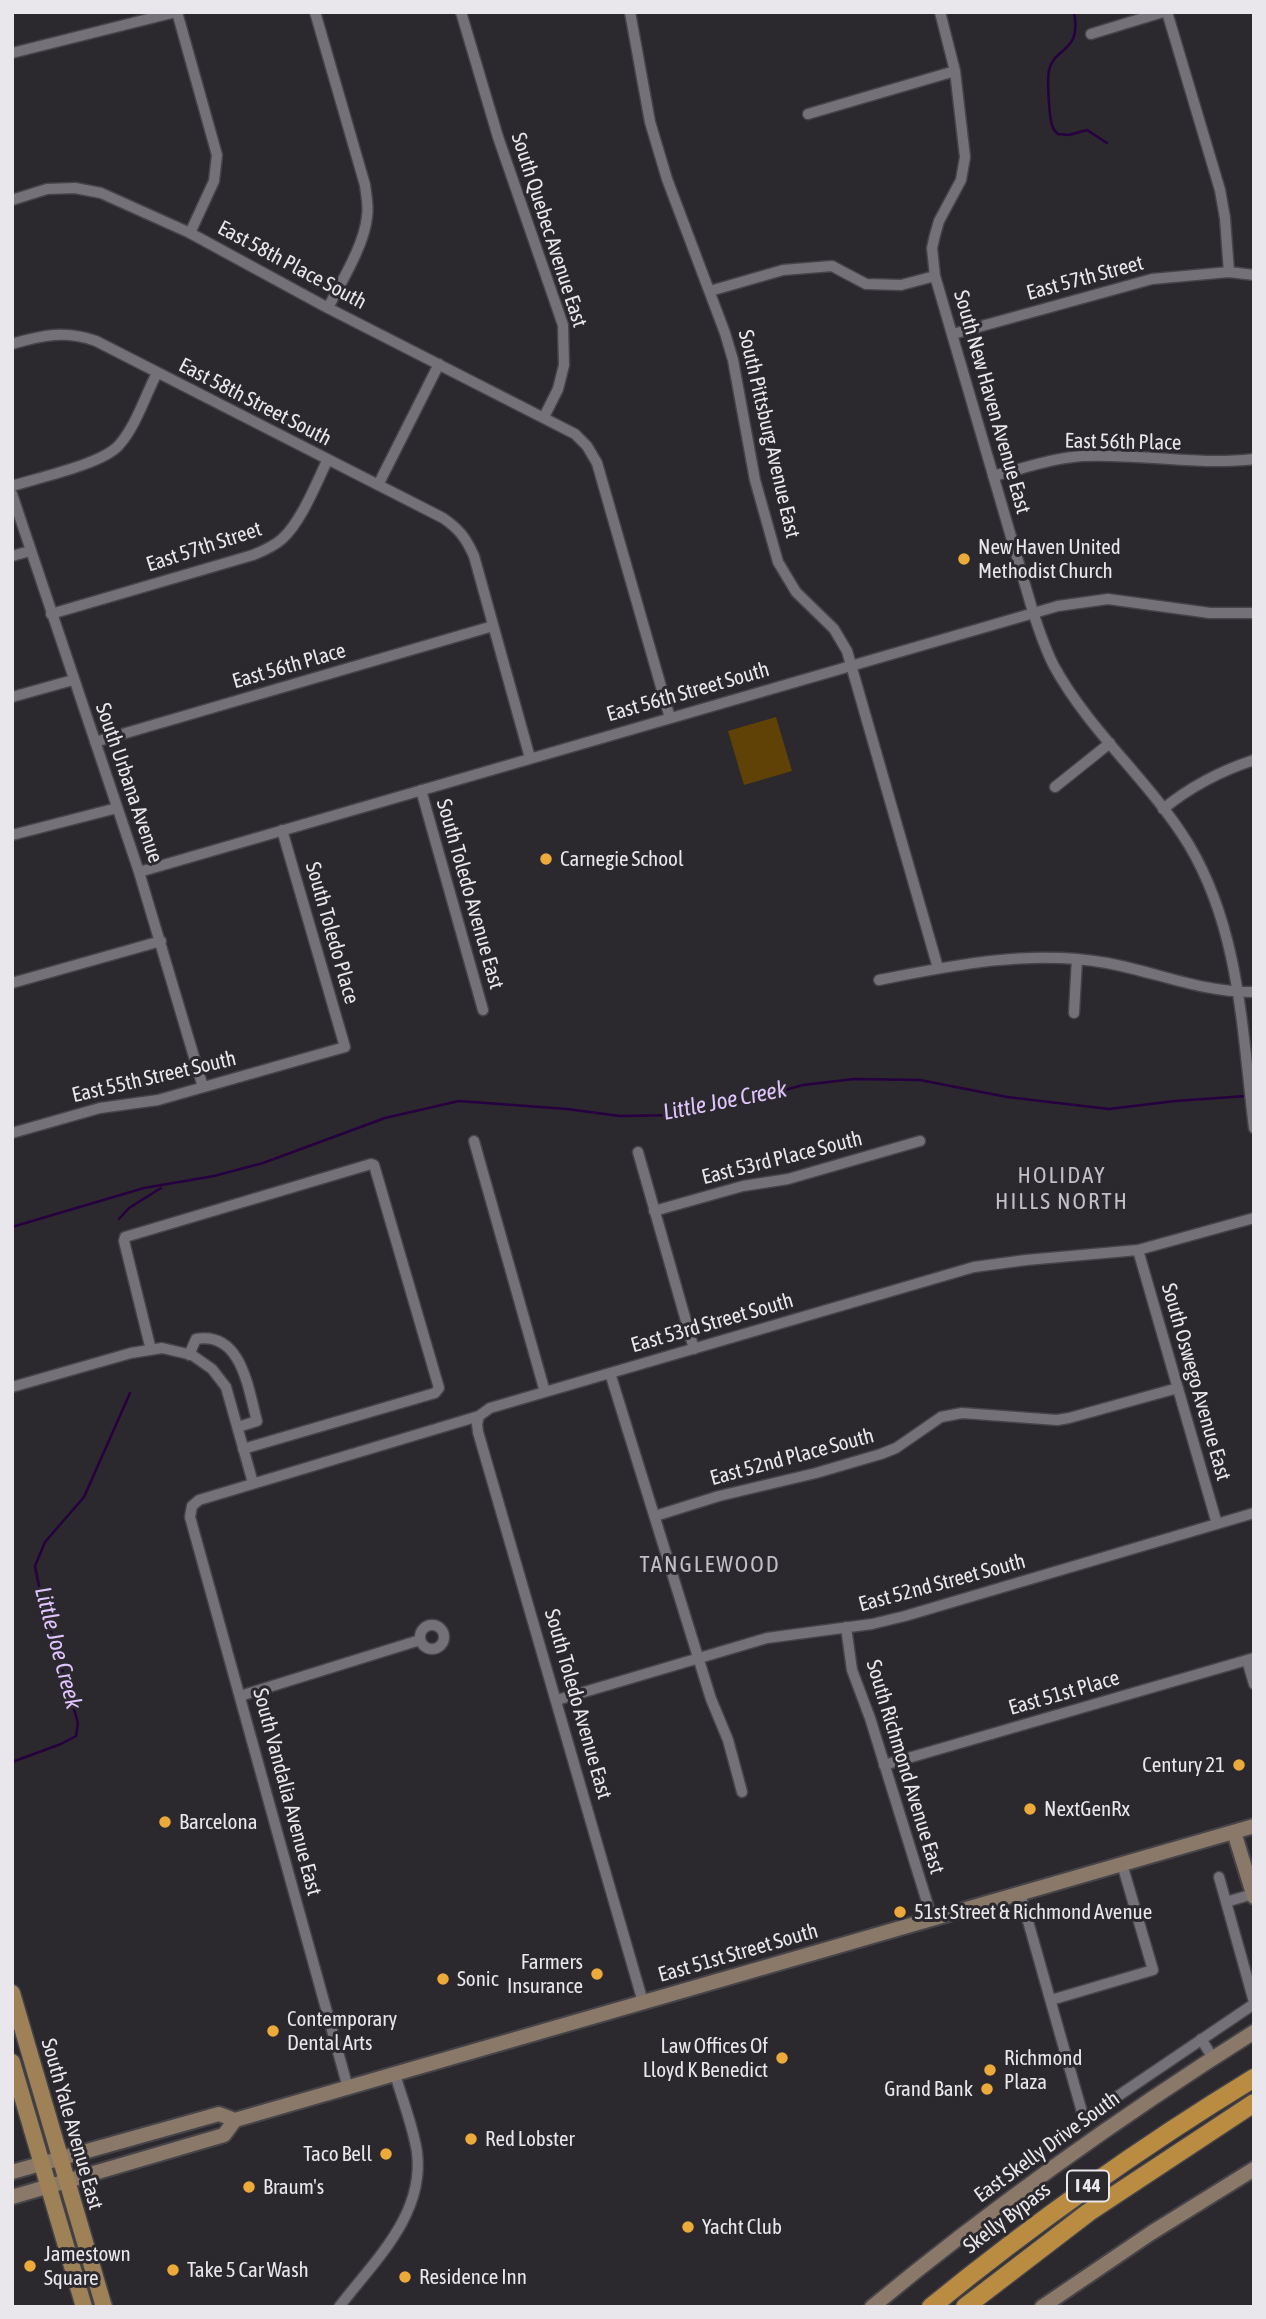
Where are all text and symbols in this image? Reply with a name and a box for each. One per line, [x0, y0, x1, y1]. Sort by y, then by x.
street label: South Quebec Avenue East [506, 130, 592, 330]
street label: East 58th Place South [213, 215, 371, 315]
street label: East 57th Street [1024, 250, 1146, 306]
street label: South New Haven Avenue East [948, 287, 1036, 517]
street label: South Pittsburg Avenue East [733, 327, 805, 541]
street label: East 58th Street South [174, 353, 336, 451]
street label: East 56th Place [1064, 428, 1182, 456]
street label: East 57th Street [143, 516, 265, 578]
place label: New Haven United Methodist Church [978, 534, 1121, 584]
marker: New Haven United Methodist Church [956, 551, 972, 567]
street label: East 56th Place [229, 638, 349, 694]
street label: East 56th Street South [604, 657, 772, 727]
street label: South Urbana Avenue [90, 700, 168, 866]
street label: South Toledo Avenue East [431, 796, 509, 992]
place label: Carnegie School [560, 846, 683, 872]
marker: Carnegie School [538, 851, 554, 867]
street label: South Toledo Place [300, 859, 364, 1007]
street label: East 55th Street South [69, 1046, 239, 1108]
water label: Little Joe Creek [661, 1075, 789, 1127]
street label: East 53rd Place South [699, 1126, 865, 1190]
district label: HOLIDAY HILLS NORTH [996, 1162, 1128, 1216]
street label: South Oswego Avenue East [1156, 1280, 1236, 1484]
street label: East 53rd Street South [628, 1288, 796, 1358]
street label: East 52nd Place South [707, 1423, 877, 1491]
street label: East 52nd Street South [856, 1549, 1028, 1617]
district label: TANGLEWOOD [641, 1551, 779, 1579]
water label: Little Joe Creek [28, 1584, 88, 1712]
street label: South Toledo Avenue East [539, 1606, 617, 1802]
street label: South Richmond Avenue East [860, 1657, 950, 1877]
street label: East 51st Place [1006, 1665, 1122, 1721]
street label: South Vandalia Avenue East [247, 1686, 327, 1898]
place label: Century 21 [1142, 1752, 1225, 1778]
marker: Century 21 [1231, 1757, 1247, 1773]
place label: NextGenRx [1044, 1796, 1130, 1822]
marker: NextGenRx [1022, 1801, 1038, 1817]
place label: Barcelona [179, 1809, 257, 1835]
marker: Barcelona [157, 1814, 173, 1830]
place label: 51st Street & Richmond Avenue [914, 1899, 1152, 1925]
marker: 51st Street & Richmond Avenue [892, 1904, 908, 1920]
street label: East 51st Street South [655, 1918, 821, 1988]
place label: Farmers Insurance [507, 1949, 583, 1999]
place label: Sonic [457, 1966, 498, 1992]
marker: Farmers Insurance [589, 1966, 605, 1982]
marker: Sonic [435, 1971, 451, 1987]
place label: Contemporary Dental Arts [287, 2006, 397, 2056]
marker: Contemporary Dental Arts [265, 2023, 281, 2039]
place label: Law Offices Of Lloyd K Benedict [643, 2033, 768, 2083]
street label: South Yale Avenue East [36, 2036, 108, 2212]
place label: Richmond Plaza [1004, 2045, 1082, 2095]
marker: Law Offices Of Lloyd K Benedict [774, 2050, 790, 2066]
marker: Richmond Plaza [982, 2062, 998, 2078]
place label: Grand Bank [884, 2076, 973, 2102]
marker: Grand Bank [979, 2081, 995, 2097]
street label: East Skelly Drive South [969, 2086, 1125, 2208]
place label: Red Lobster [485, 2126, 575, 2152]
marker: Red Lobster [463, 2131, 479, 2147]
place label: Taco Bell [303, 2141, 372, 2167]
marker: Taco Bell [378, 2146, 394, 2162]
road number: I 44 [1067, 2170, 1109, 2202]
place label: Braum's [263, 2174, 324, 2200]
street label: Skelly Bypass [958, 2177, 1056, 2259]
marker: Braum's [241, 2179, 257, 2195]
place label: Yacht Club [702, 2214, 782, 2240]
marker: Yacht Club [680, 2219, 696, 2235]
place label: Jamestown Square [44, 2241, 131, 2291]
place label: Take 5 Car Wash [187, 2257, 309, 2283]
marker: Jamestown Square [22, 2258, 38, 2274]
marker: Take 5 Car Wash [165, 2262, 181, 2278]
place label: Residence Inn [419, 2264, 527, 2290]
marker: Residence Inn [397, 2269, 413, 2285]

